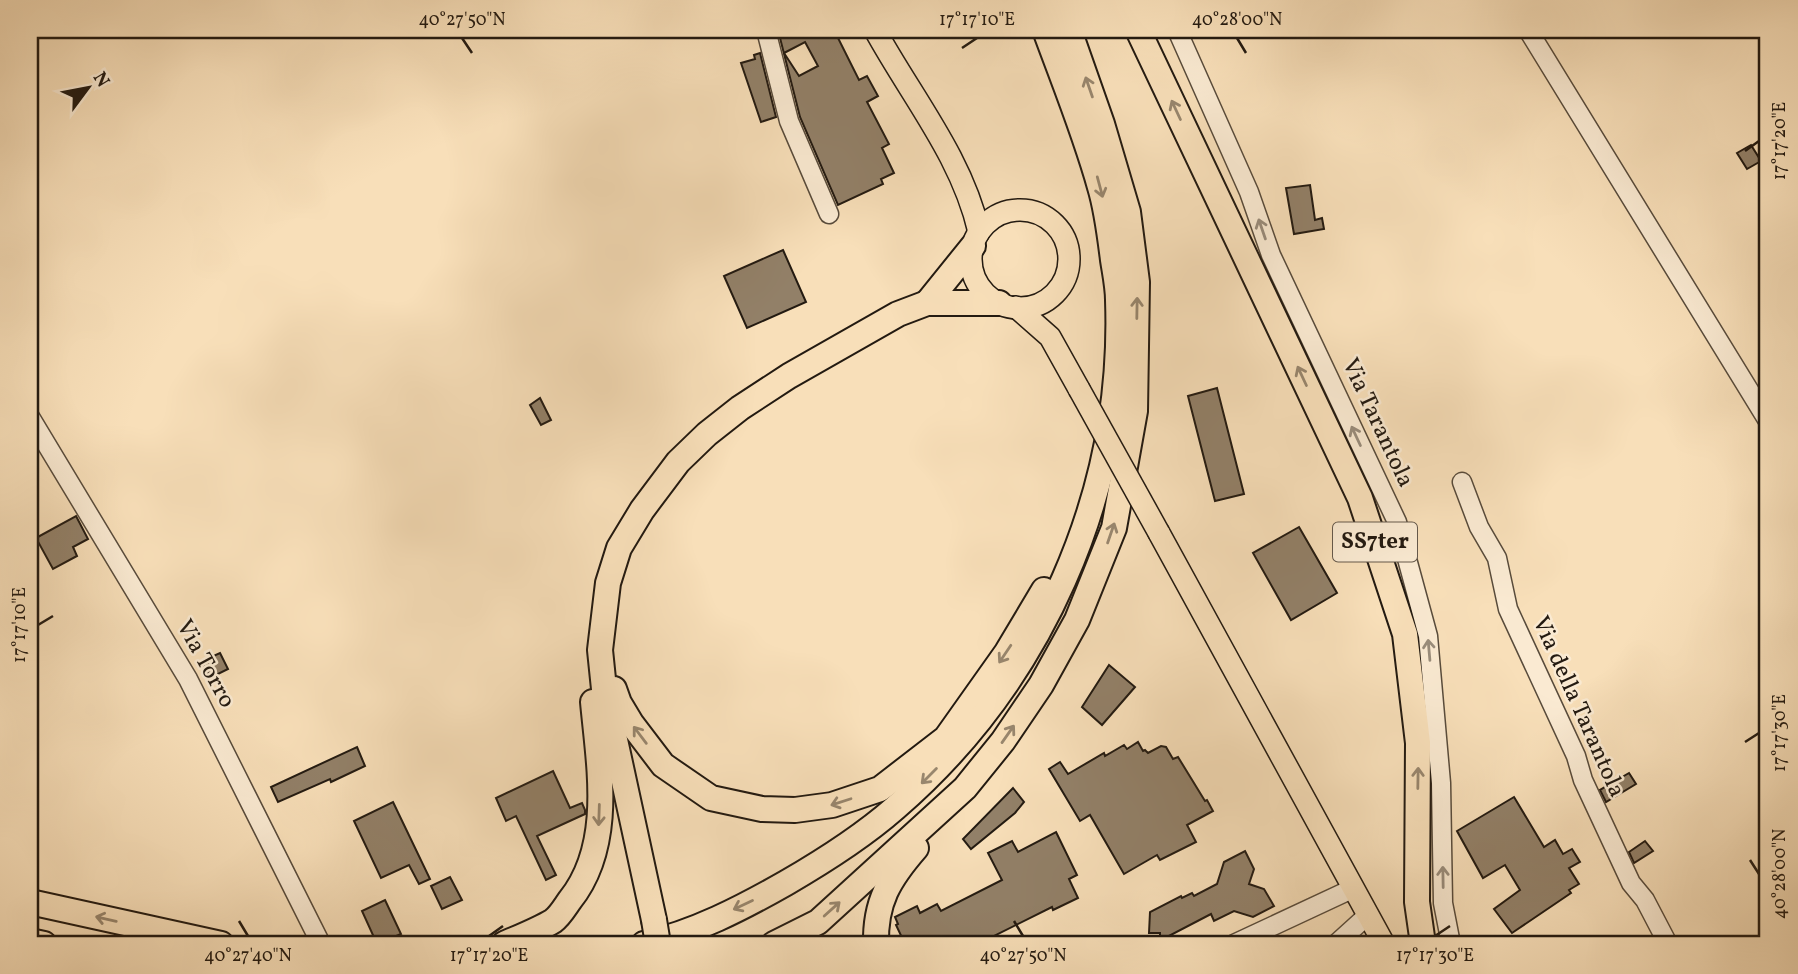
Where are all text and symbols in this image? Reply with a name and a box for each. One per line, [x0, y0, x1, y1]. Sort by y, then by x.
text: 40°27'50"N [418, 8, 506, 33]
text: 17°17'10"E [939, 8, 1015, 33]
text: 40°28'00"N [1192, 8, 1282, 33]
north arrow [52, 52, 122, 122]
text: N [86, 67, 116, 93]
one-way arrow [1082, 77, 1095, 98]
one-way arrow [1169, 100, 1182, 121]
text: 17°17'20"E [1768, 102, 1793, 180]
one-way arrow [1094, 175, 1107, 197]
one-way arrow [1255, 218, 1267, 240]
one-way arrow [1130, 297, 1143, 320]
street label: Via Tarantola [1332, 353, 1422, 493]
one-way arrow [1295, 366, 1308, 387]
one-way arrow [1349, 425, 1362, 447]
road number: SS7ter [1333, 522, 1417, 562]
one-way arrow [1106, 523, 1119, 545]
text: 17°17'10"E [8, 587, 33, 663]
street label: Via della Tarantola [1523, 611, 1633, 803]
street label: Via Torro [167, 614, 243, 714]
one-way arrow [1422, 639, 1435, 661]
one-way arrow [998, 643, 1012, 663]
text: 17°17'30"E [1768, 694, 1793, 772]
one-way arrow [1000, 725, 1015, 744]
one-way arrow [633, 726, 647, 745]
one-way arrow [921, 767, 938, 784]
one-way arrow [1411, 767, 1425, 790]
one-way arrow [830, 797, 852, 809]
one-way arrow [593, 803, 606, 826]
text: 40°28'00"N [1768, 829, 1793, 919]
one-way arrow [1436, 865, 1450, 888]
one-way arrow [733, 898, 754, 912]
one-way arrow [823, 901, 840, 918]
one-way arrow [95, 912, 118, 925]
text: 40°27'40"N [204, 944, 292, 969]
text: 17°17'20"E [450, 944, 528, 969]
text: 40°27'50"N [979, 944, 1067, 969]
text: 17°17'30"E [1396, 944, 1474, 969]

